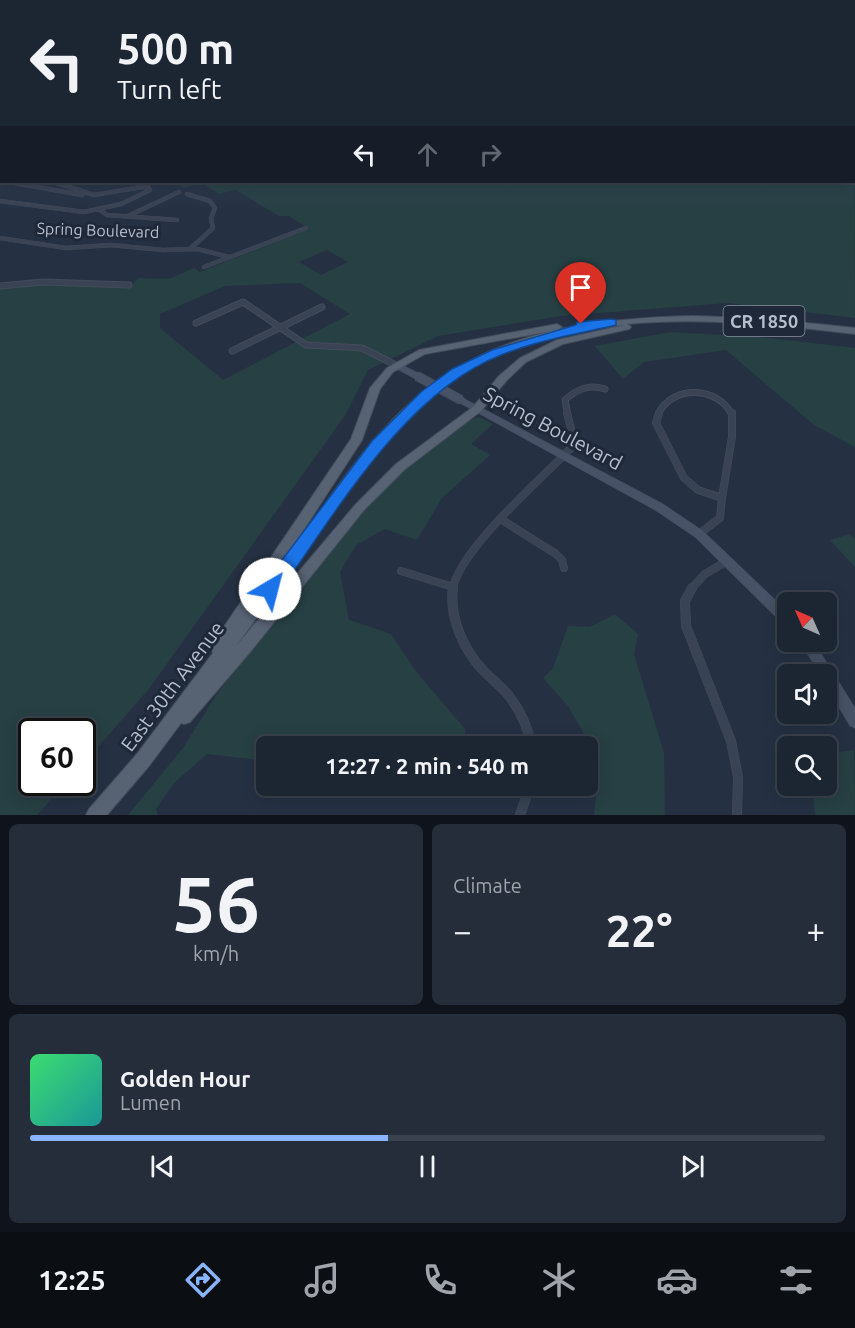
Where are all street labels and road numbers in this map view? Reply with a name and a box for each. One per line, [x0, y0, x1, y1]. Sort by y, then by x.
street label: Spring Boulevard [36, 219, 160, 241]
road number: CR 1850 [724, 306, 804, 336]
street label: Spring Boulevard [480, 382, 626, 474]
street label: East 30th Avenue [116, 617, 228, 755]

